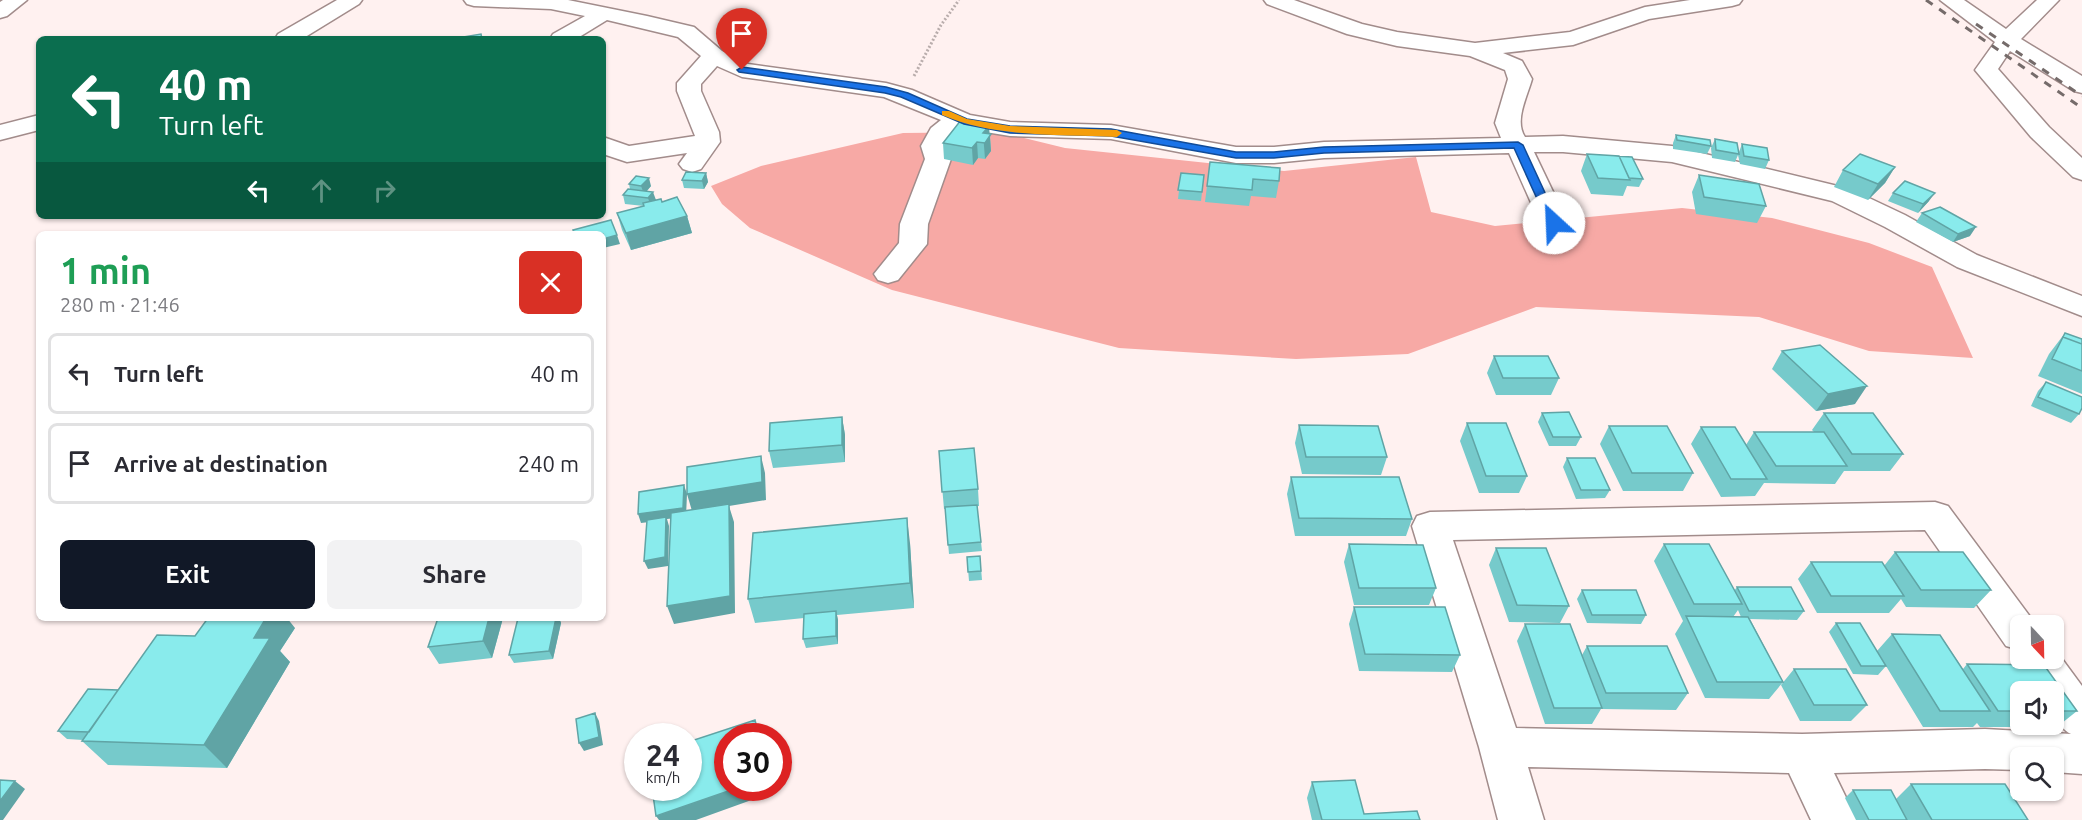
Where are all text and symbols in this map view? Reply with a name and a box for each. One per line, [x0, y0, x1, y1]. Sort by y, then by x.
pin [716, 8, 767, 70]
icon: arrive [725, 17, 758, 50]
icon: left [60, 60, 138, 138]
text: 40 m [159, 61, 253, 108]
text: Turn left [159, 110, 263, 140]
icon: left [242, 174, 275, 207]
icon: ahead [305, 174, 338, 207]
icon: right [368, 174, 401, 207]
position arrow [1522, 191, 1586, 255]
text: 1 min [60, 250, 151, 291]
button: close [519, 251, 582, 314]
text: 280 m · 21:46 [60, 293, 180, 316]
icon: left [63, 357, 96, 390]
text: Turn left [114, 361, 204, 386]
text: 40 m [530, 361, 579, 386]
icon: arrive [63, 447, 96, 480]
text: Arrive at destination [114, 451, 328, 476]
text: 240 m [518, 451, 579, 476]
button: Exit [60, 540, 315, 609]
button: Share [327, 540, 582, 609]
north arrow [2010, 615, 2064, 669]
map controls [2010, 615, 2064, 801]
button: sound [2010, 681, 2064, 735]
speed limit sign: 30 [714, 723, 792, 801]
text: 24 [646, 738, 680, 772]
button: search [2010, 747, 2064, 801]
text: km/h [646, 769, 680, 786]

